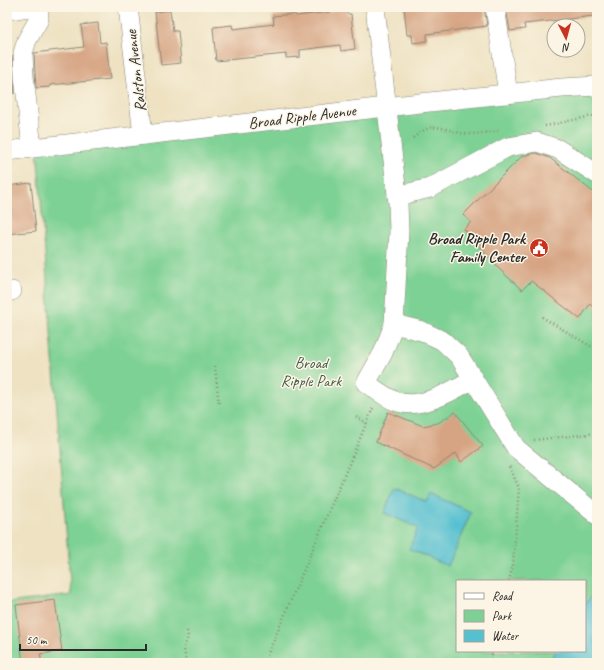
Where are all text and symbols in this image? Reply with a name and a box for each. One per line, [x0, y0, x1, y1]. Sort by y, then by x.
north arrow [546, 18, 586, 58]
street label: Ralston Avenue [121, 27, 151, 113]
text: N [561, 41, 571, 55]
street label: Broad Ripple Avenue [247, 100, 359, 134]
place label: Broad Ripple Park Family Center [428, 229, 527, 267]
public building icon: Broad Ripple Park Family Center [528, 237, 550, 259]
park label: Broad Ripple Park [281, 353, 342, 391]
legend [456, 580, 586, 652]
text: Road [492, 588, 514, 604]
text: Park [492, 608, 513, 624]
scale bar [20, 626, 146, 652]
text: Water [492, 628, 520, 644]
text: 50 m [26, 632, 48, 648]

